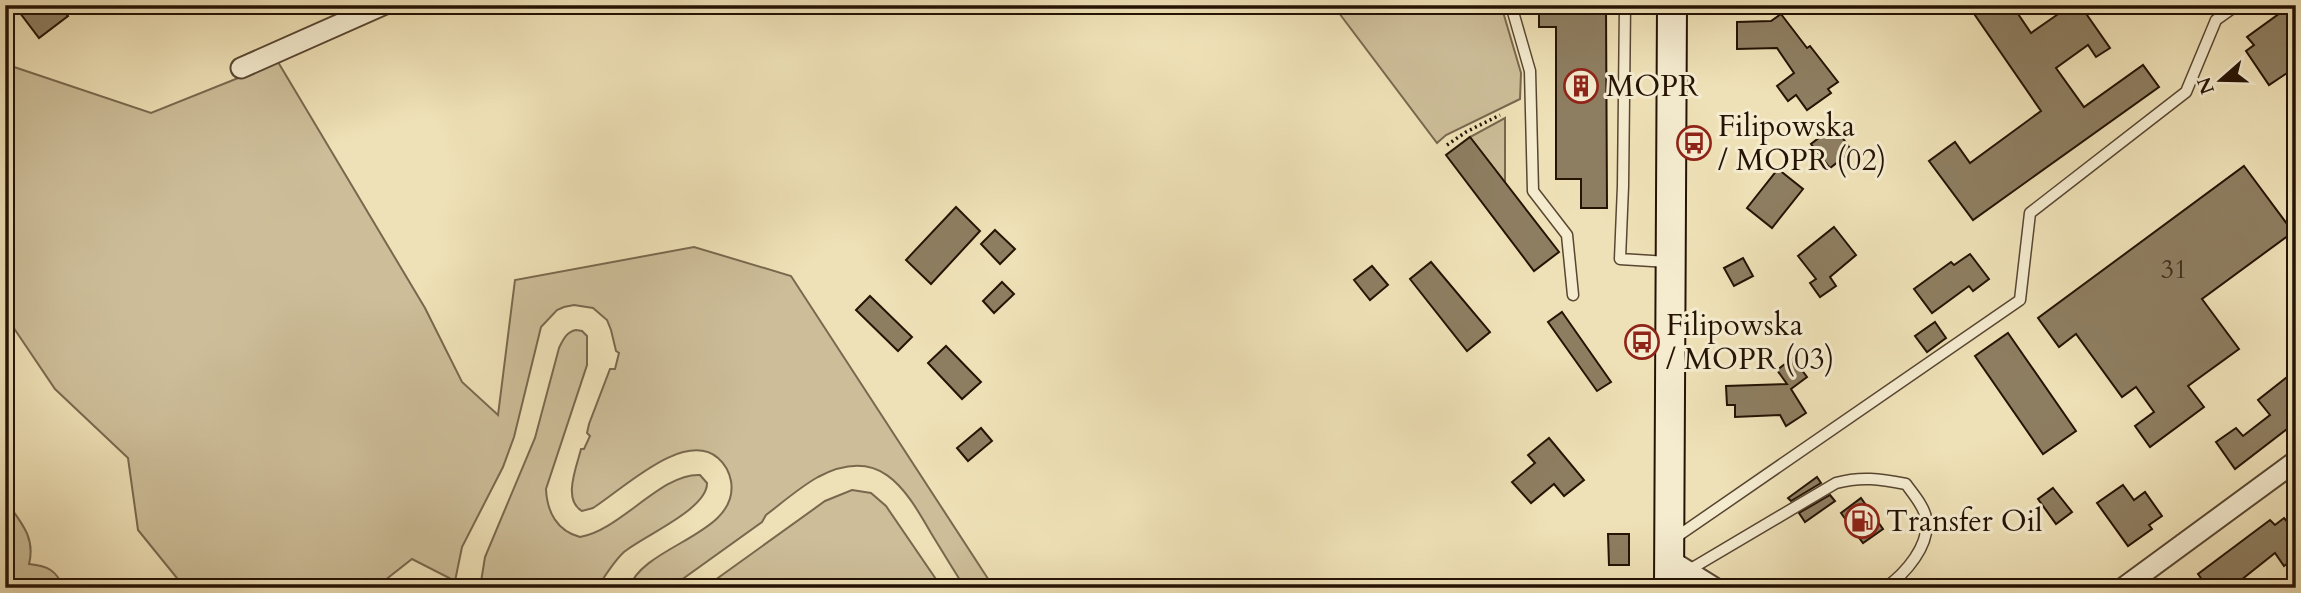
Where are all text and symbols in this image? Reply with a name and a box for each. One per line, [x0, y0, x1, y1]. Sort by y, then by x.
north arrow [2186, 46, 2256, 116]
place label: MOPR [1606, 66, 1699, 107]
building icon: MOPR [1562, 67, 1600, 105]
text: N [2191, 73, 2221, 98]
place label: Filipowska / MOPR (02) [1718, 106, 1886, 181]
bus stop icon: Filipowska / MOPR (02) [1675, 124, 1713, 162]
house number: 31 [2161, 252, 2187, 287]
place label: Filipowska / MOPR (03) [1666, 305, 1834, 380]
bus stop icon: Filipowska / MOPR (03) [1623, 323, 1661, 361]
place label: Transfer Oil [1886, 501, 2043, 542]
fuel station icon: Transfer Oil [1843, 502, 1881, 540]

